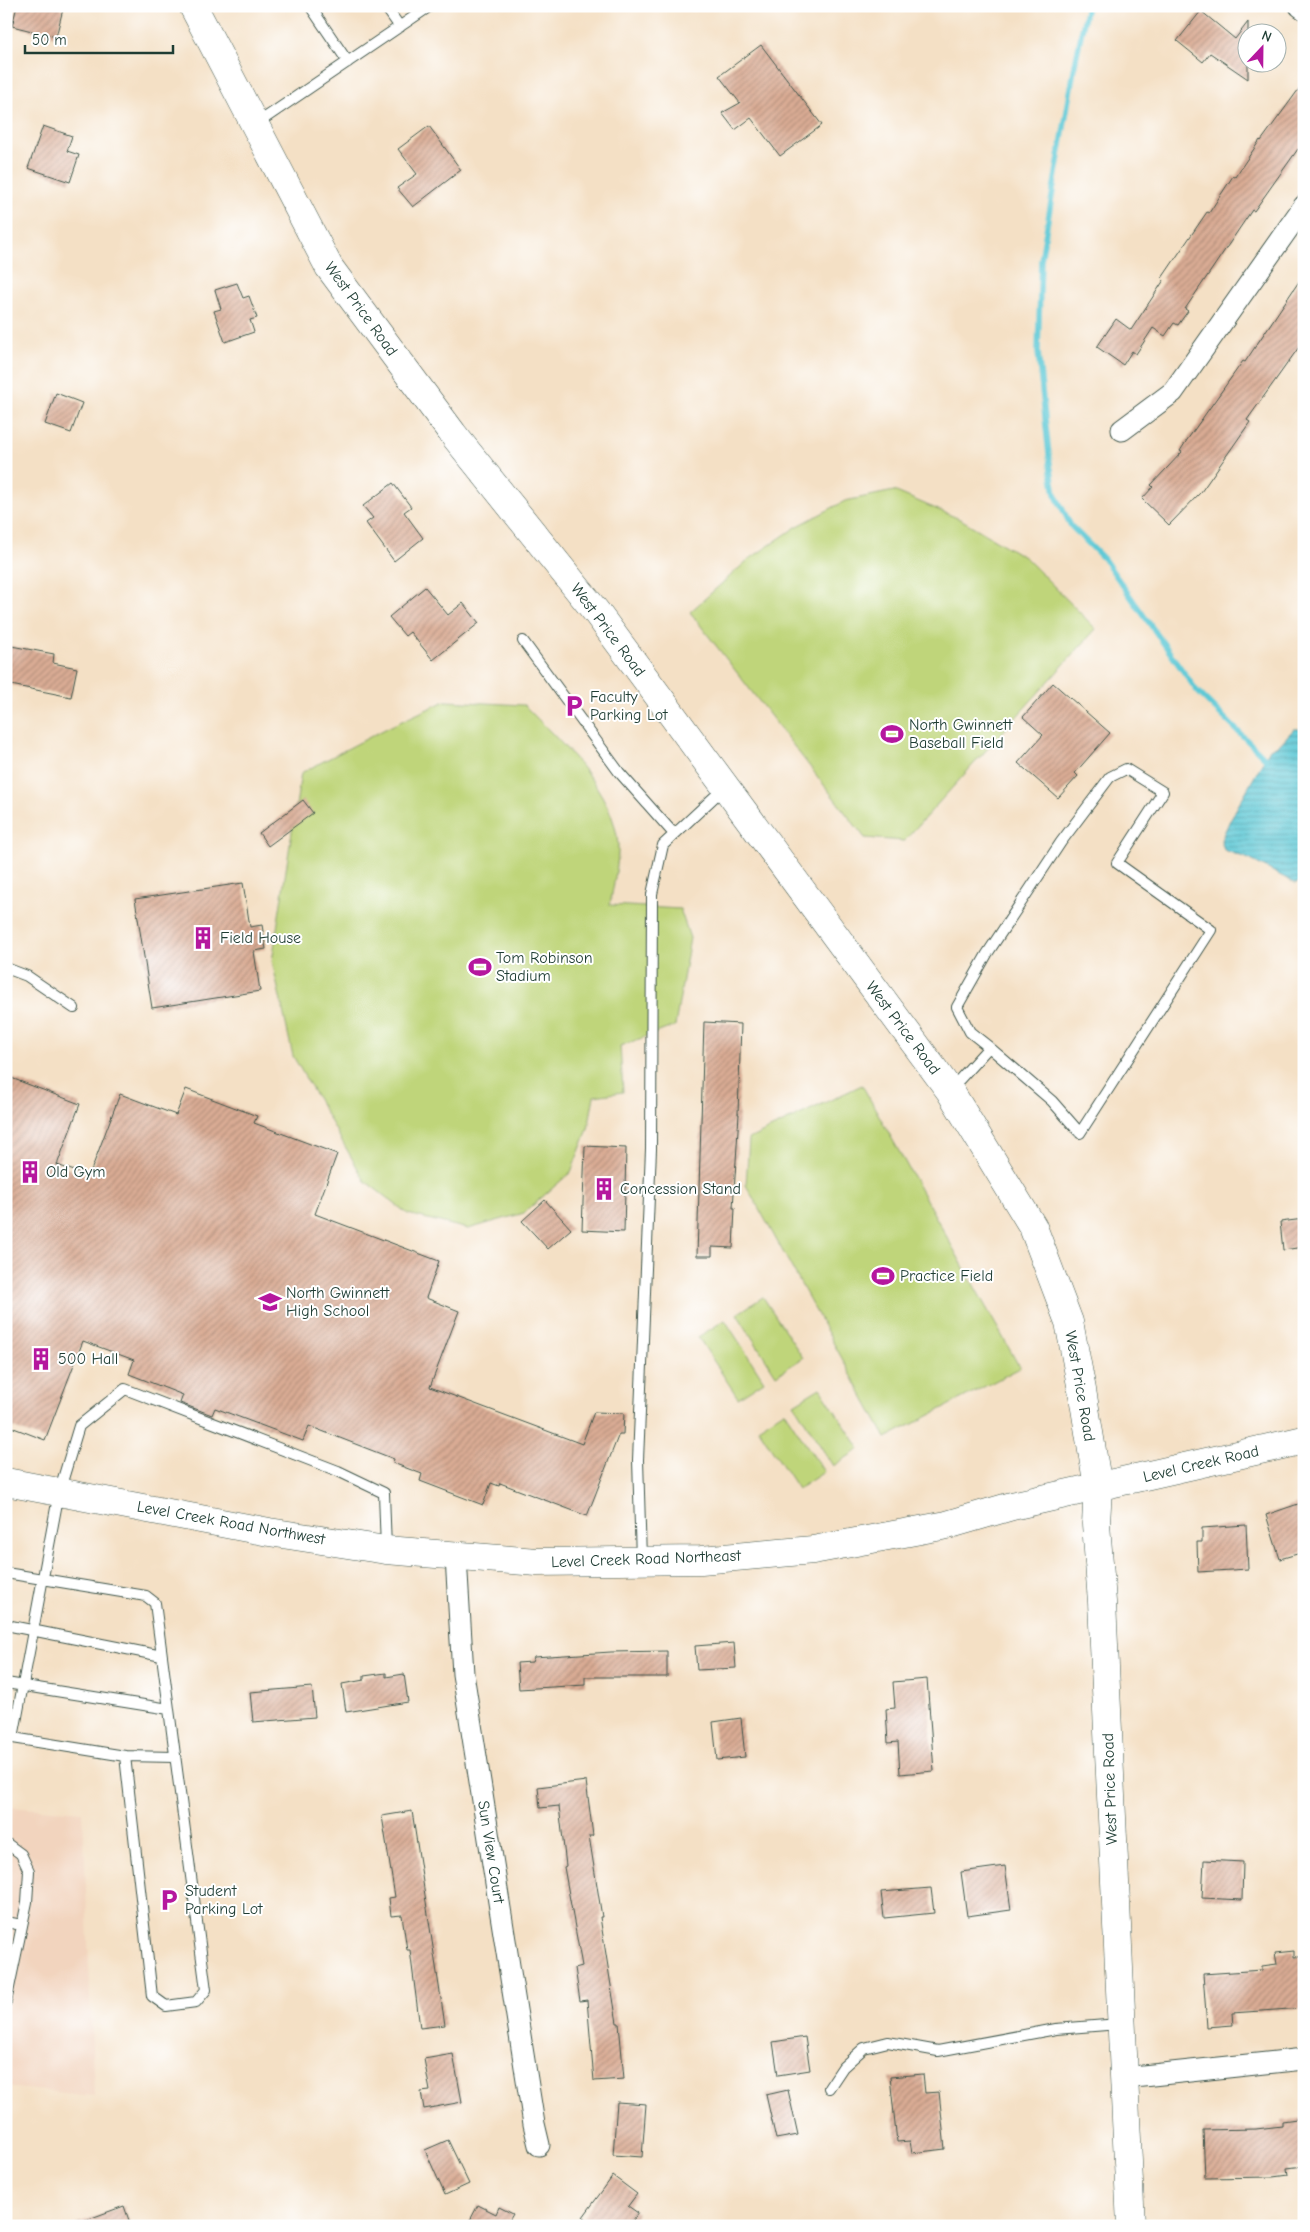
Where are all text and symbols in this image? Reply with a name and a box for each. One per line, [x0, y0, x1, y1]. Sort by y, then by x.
scale bar [25, 22, 172, 54]
north arrow [1238, 22, 1288, 72]
text: N [1259, 27, 1274, 46]
text: 50 m [32, 31, 67, 49]
street label: West Price Road [321, 258, 401, 360]
street label: West Price Road [567, 580, 649, 680]
place label: Faculty Parking Lot [590, 688, 668, 724]
parking icon: Faculty Parking Lot [561, 693, 587, 719]
place label: North Gwinnett Baseball Field [909, 716, 1013, 752]
sports icon: North Gwinnett Baseball Field [879, 721, 905, 747]
building icon: Field House [190, 925, 216, 951]
place label: Field House [220, 929, 301, 947]
place label: Tom Robinson Stadium [496, 949, 593, 985]
sports icon: Tom Robinson Stadium [467, 954, 493, 980]
street label: West Price Road [862, 978, 944, 1078]
building icon: Old Gym [17, 1159, 43, 1185]
place label: Old Gym [46, 1163, 105, 1181]
building icon: Concession Stand [591, 1176, 617, 1202]
place label: Concession Stand [620, 1180, 741, 1198]
sports icon: Practice Field [870, 1263, 896, 1289]
place label: Practice Field [900, 1267, 993, 1285]
place label: North Gwinnett High School [286, 1284, 390, 1320]
school or university icon: North Gwinnett High School [257, 1289, 283, 1315]
street label: West Price Road [1061, 1329, 1099, 1443]
building icon: 500 Hall [28, 1346, 54, 1372]
place label: 500 Hall [58, 1350, 118, 1368]
street label: Level Creek Road [1141, 1442, 1261, 1486]
street label: Level Creek Road Northwest [135, 1498, 327, 1549]
street label: Level Creek Road Northeast [551, 1547, 742, 1571]
street label: West Price Road [1099, 1733, 1121, 1845]
street label: Sun View Court [474, 1799, 508, 1905]
place label: Student Parking Lot [185, 1882, 263, 1918]
parking icon: Student Parking Lot [156, 1887, 182, 1913]

